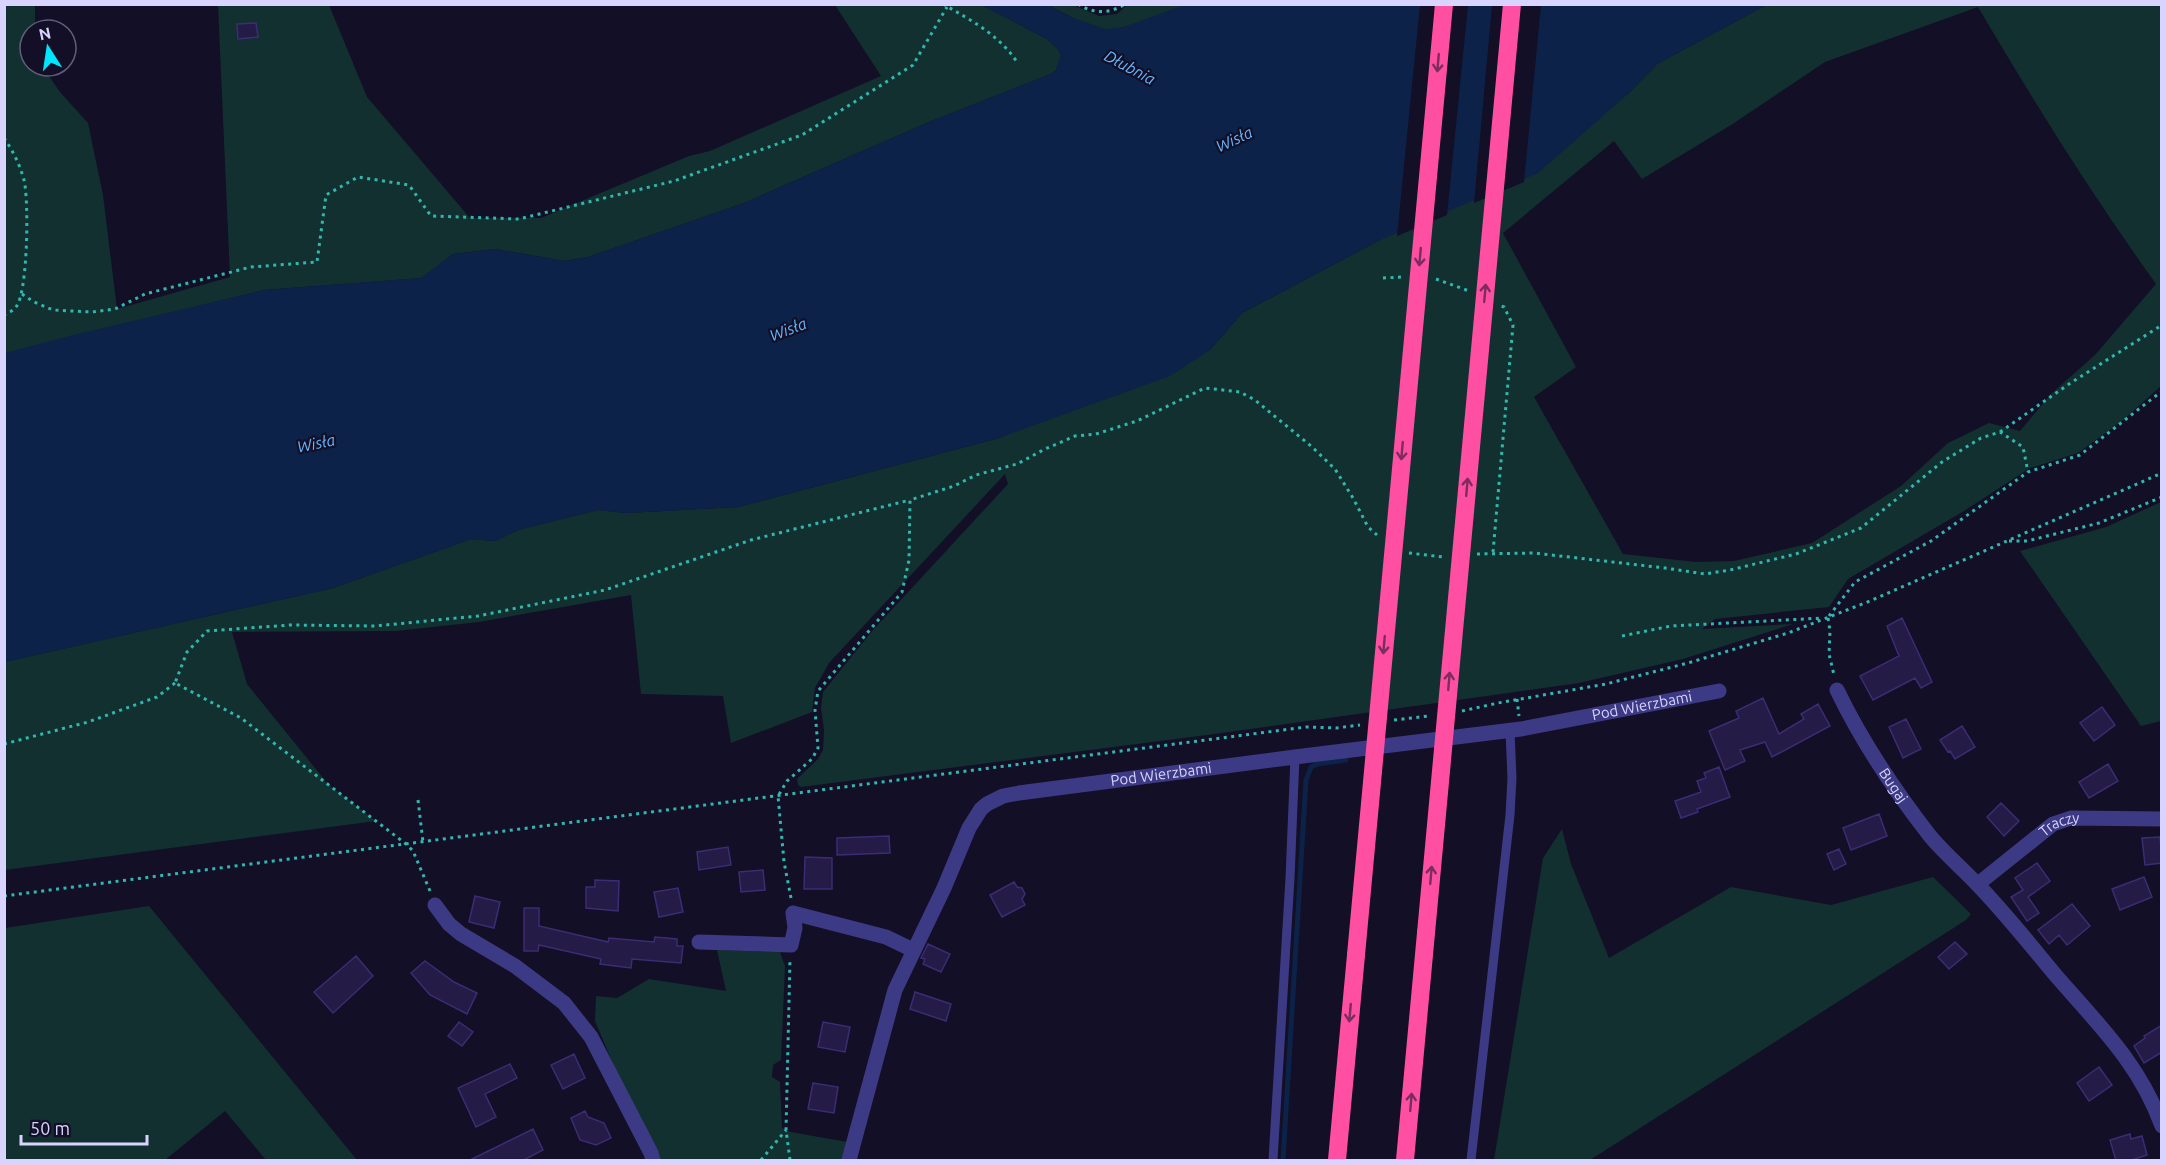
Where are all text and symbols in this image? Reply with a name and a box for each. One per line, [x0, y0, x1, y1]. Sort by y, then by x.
north arrow [18, 18, 78, 78]
text: N [37, 23, 53, 43]
water label: Dłubnia [1102, 46, 1159, 88]
one-way arrow [1432, 52, 1443, 72]
water label: Wisła [1213, 123, 1255, 155]
one-way arrow [1414, 246, 1425, 266]
one-way arrow [1480, 283, 1491, 303]
water label: Wisła [767, 314, 809, 344]
water label: Wisła [295, 430, 337, 456]
one-way arrow [1396, 441, 1407, 461]
one-way arrow [1462, 477, 1473, 497]
one-way arrow [1378, 635, 1389, 655]
one-way arrow [1444, 672, 1455, 692]
street label: Pod Wierzbami [1590, 687, 1693, 723]
street label: Pod Wierzbami [1110, 759, 1213, 789]
street label: Bugaj [1876, 765, 1911, 806]
street label: Traczy [2035, 809, 2079, 840]
one-way arrow [1426, 866, 1437, 886]
one-way arrow [1344, 1002, 1355, 1022]
one-way arrow [1405, 1093, 1416, 1113]
scale bar [21, 1108, 147, 1146]
text: 50 m [30, 1118, 70, 1138]

